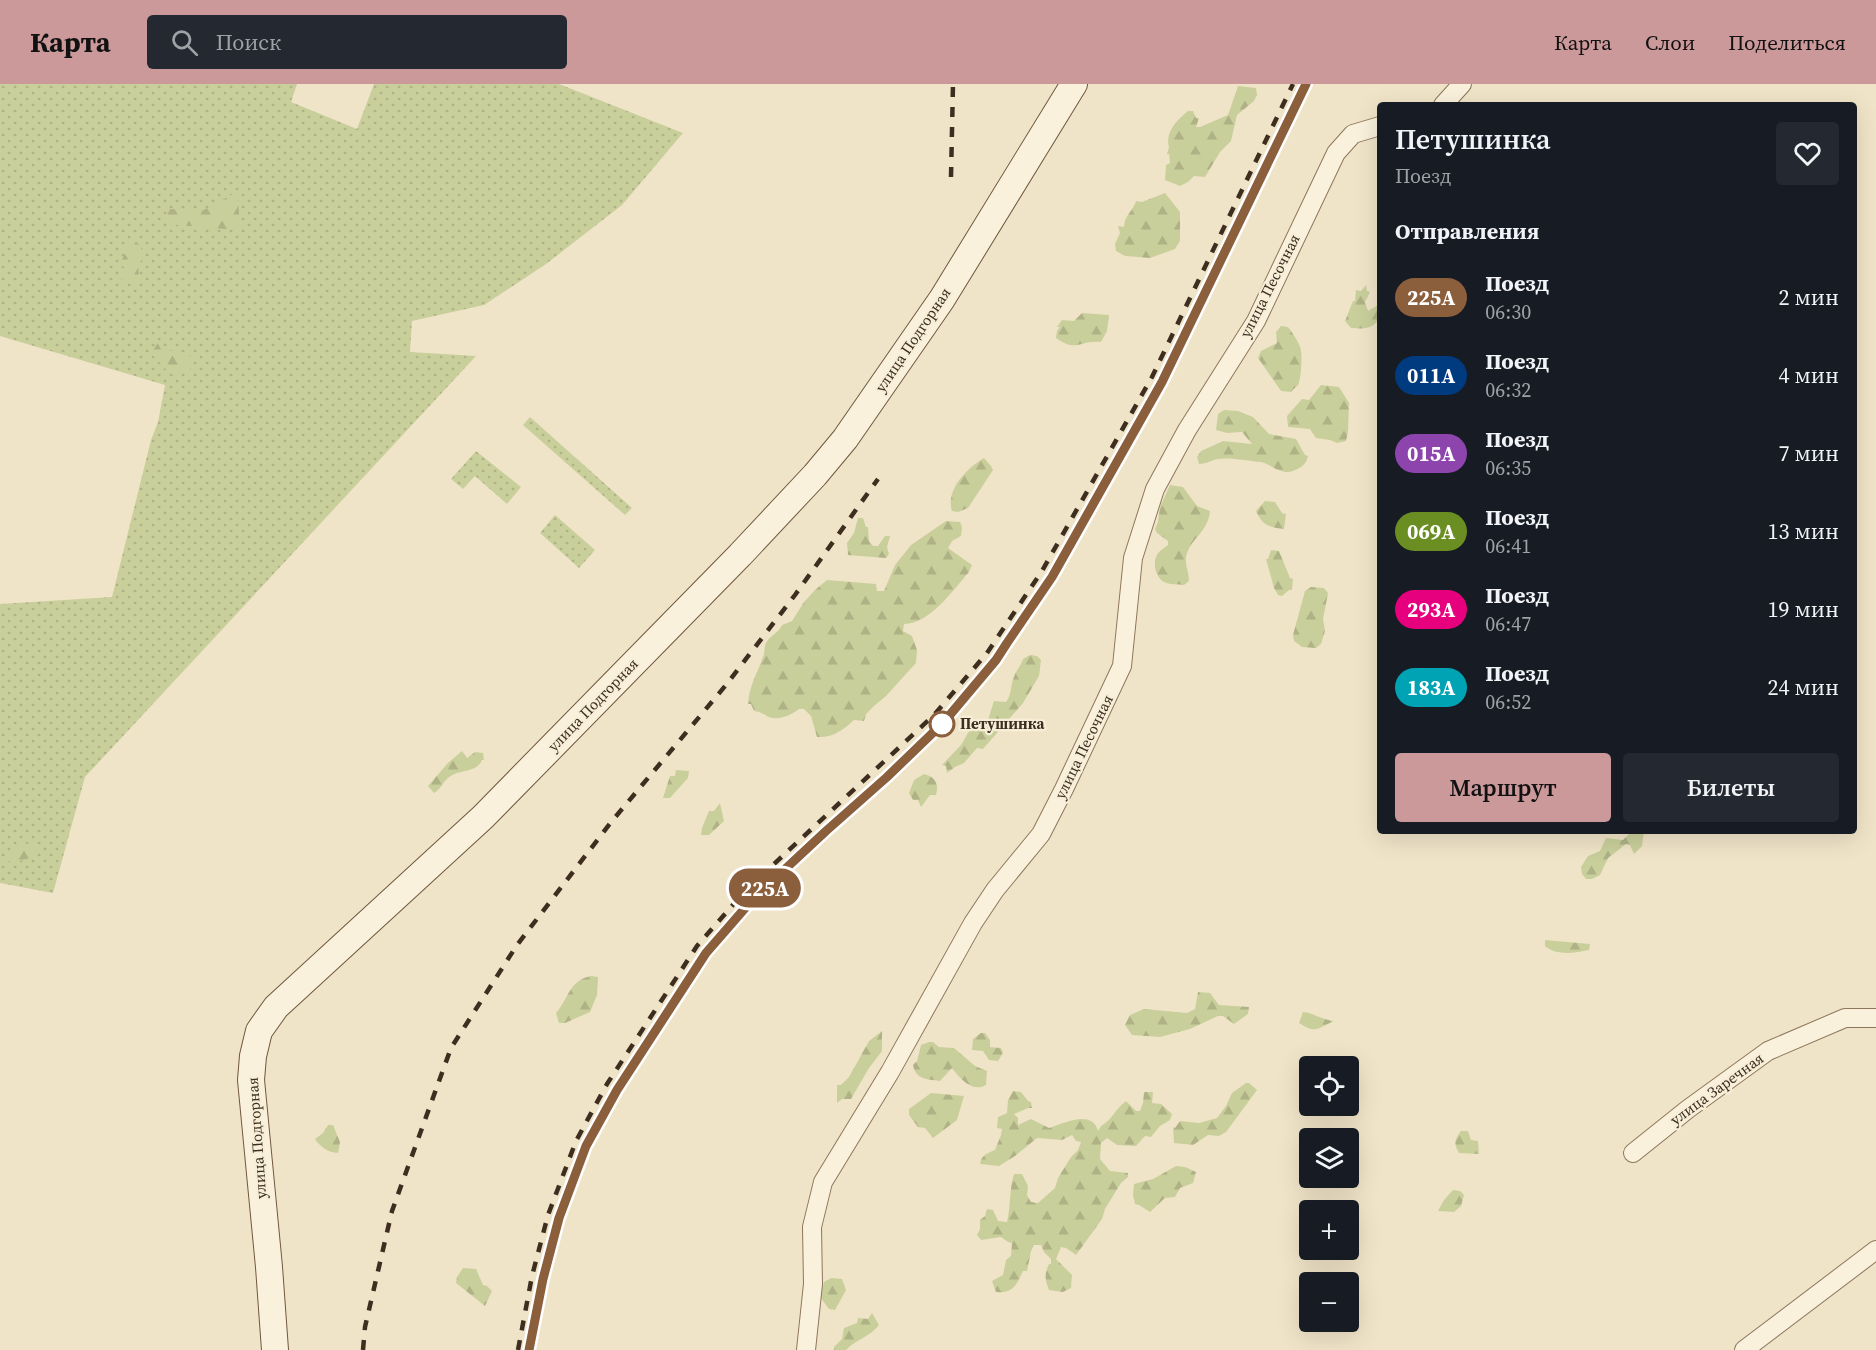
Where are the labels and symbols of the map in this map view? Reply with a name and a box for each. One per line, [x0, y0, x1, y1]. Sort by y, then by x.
street label: улица Песочная [1234, 230, 1305, 341]
street label: улица Подгорная [870, 283, 955, 396]
street label: улица Подгорная [543, 653, 643, 756]
street label: улица Песочная [1049, 691, 1118, 802]
marker: Петушинка [929, 711, 955, 737]
place label: Петушинка [960, 713, 1045, 734]
line badge: 225А [723, 868, 807, 908]
street label: улица Заречная [1666, 1047, 1768, 1130]
street label: улица Подгорная [242, 1076, 271, 1200]

